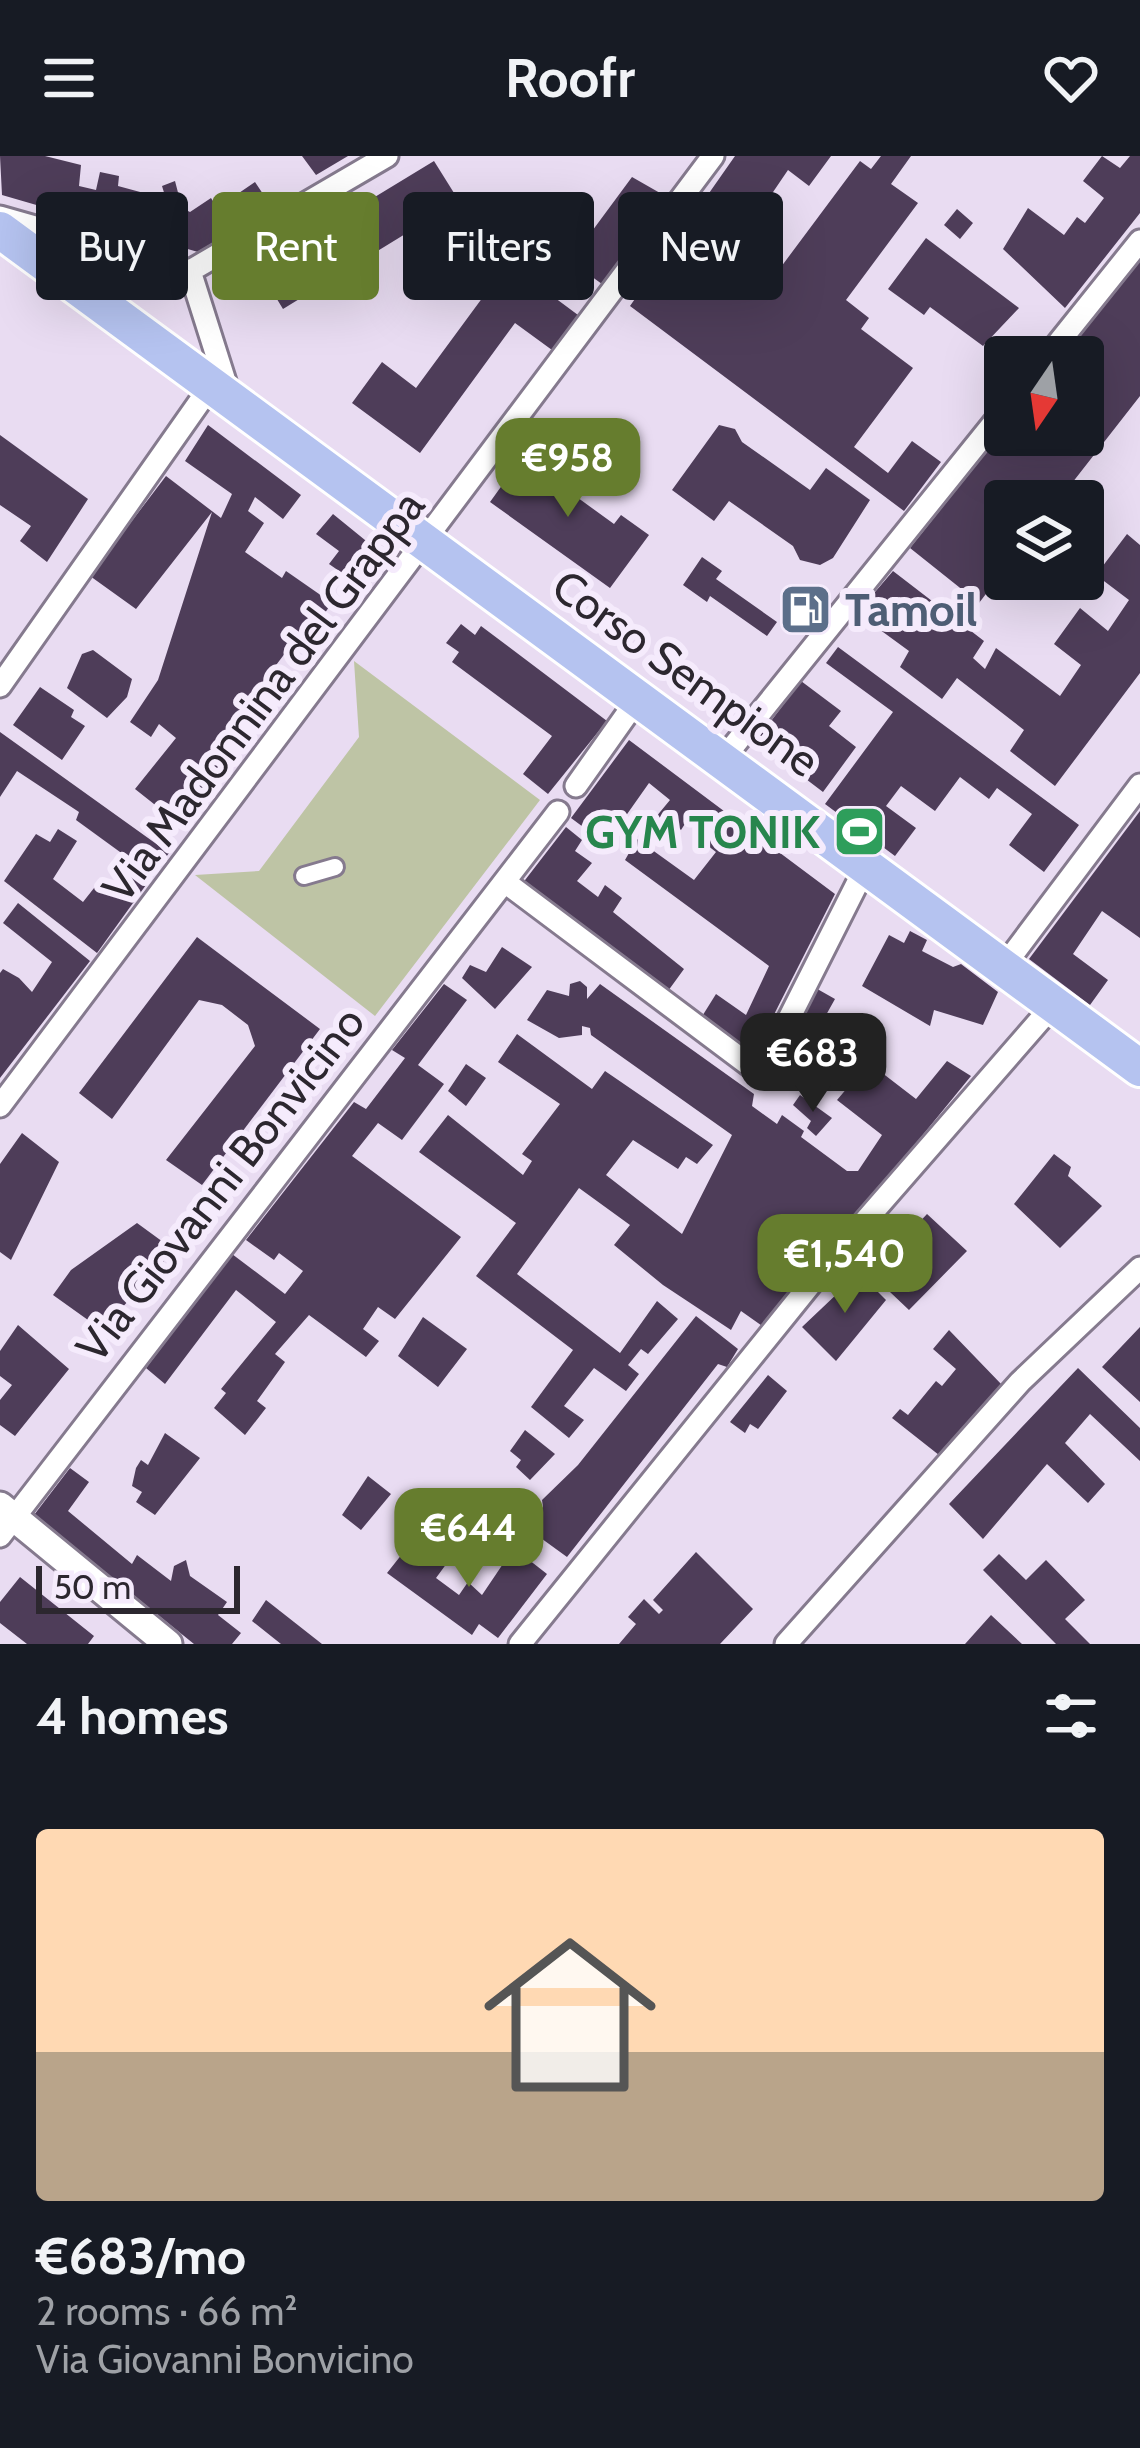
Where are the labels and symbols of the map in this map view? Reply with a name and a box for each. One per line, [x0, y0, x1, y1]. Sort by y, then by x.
north arrow [984, 336, 1104, 456]
pin: €958 [497, 418, 639, 520]
street label: Via Madonnina del Grappa [91, 479, 436, 912]
street label: Corso Sempione [542, 558, 830, 788]
fuel station icon: Tamoil [778, 582, 834, 638]
place label: Tamoil [845, 583, 977, 637]
sports icon: GYM TONIK [831, 804, 887, 860]
place label: GYM TONIK [585, 805, 821, 859]
street label: Via Giovanni Bonvicino [65, 996, 375, 1372]
pin: €683 [742, 1013, 884, 1115]
pin: €1,540 [747, 1214, 943, 1316]
pin: €644 [398, 1488, 540, 1590]
scale bar [36, 1560, 240, 1613]

